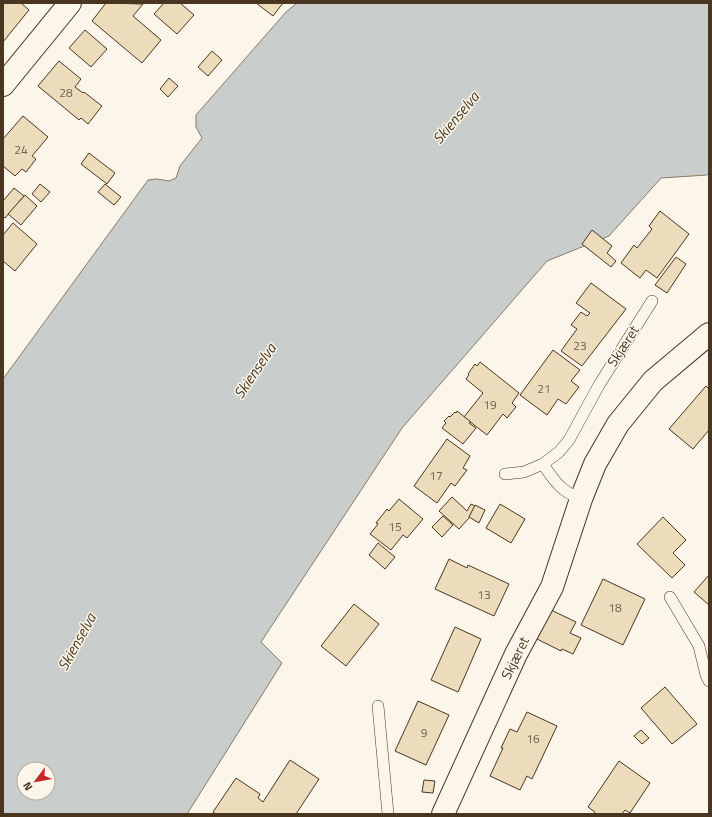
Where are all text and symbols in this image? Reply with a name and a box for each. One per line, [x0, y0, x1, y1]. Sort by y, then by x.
house number: 28 [59, 83, 73, 102]
water label: Skienselva [427, 85, 485, 149]
house number: 24 [14, 140, 28, 159]
street label: Skjæret [601, 321, 644, 370]
house number: 23 [573, 336, 587, 355]
water label: Skienselva [228, 337, 282, 403]
house number: 21 [537, 379, 551, 398]
house number: 19 [483, 395, 497, 414]
house number: 17 [429, 466, 443, 485]
house number: 15 [388, 517, 402, 536]
house number: 13 [477, 585, 491, 604]
house number: 18 [608, 598, 622, 617]
water label: Skienselva [51, 608, 102, 675]
street label: Skjæret [495, 633, 534, 683]
house number: 9 [421, 723, 428, 742]
house number: 16 [526, 729, 540, 748]
north arrow [16, 761, 56, 801]
text: N [19, 779, 36, 794]

